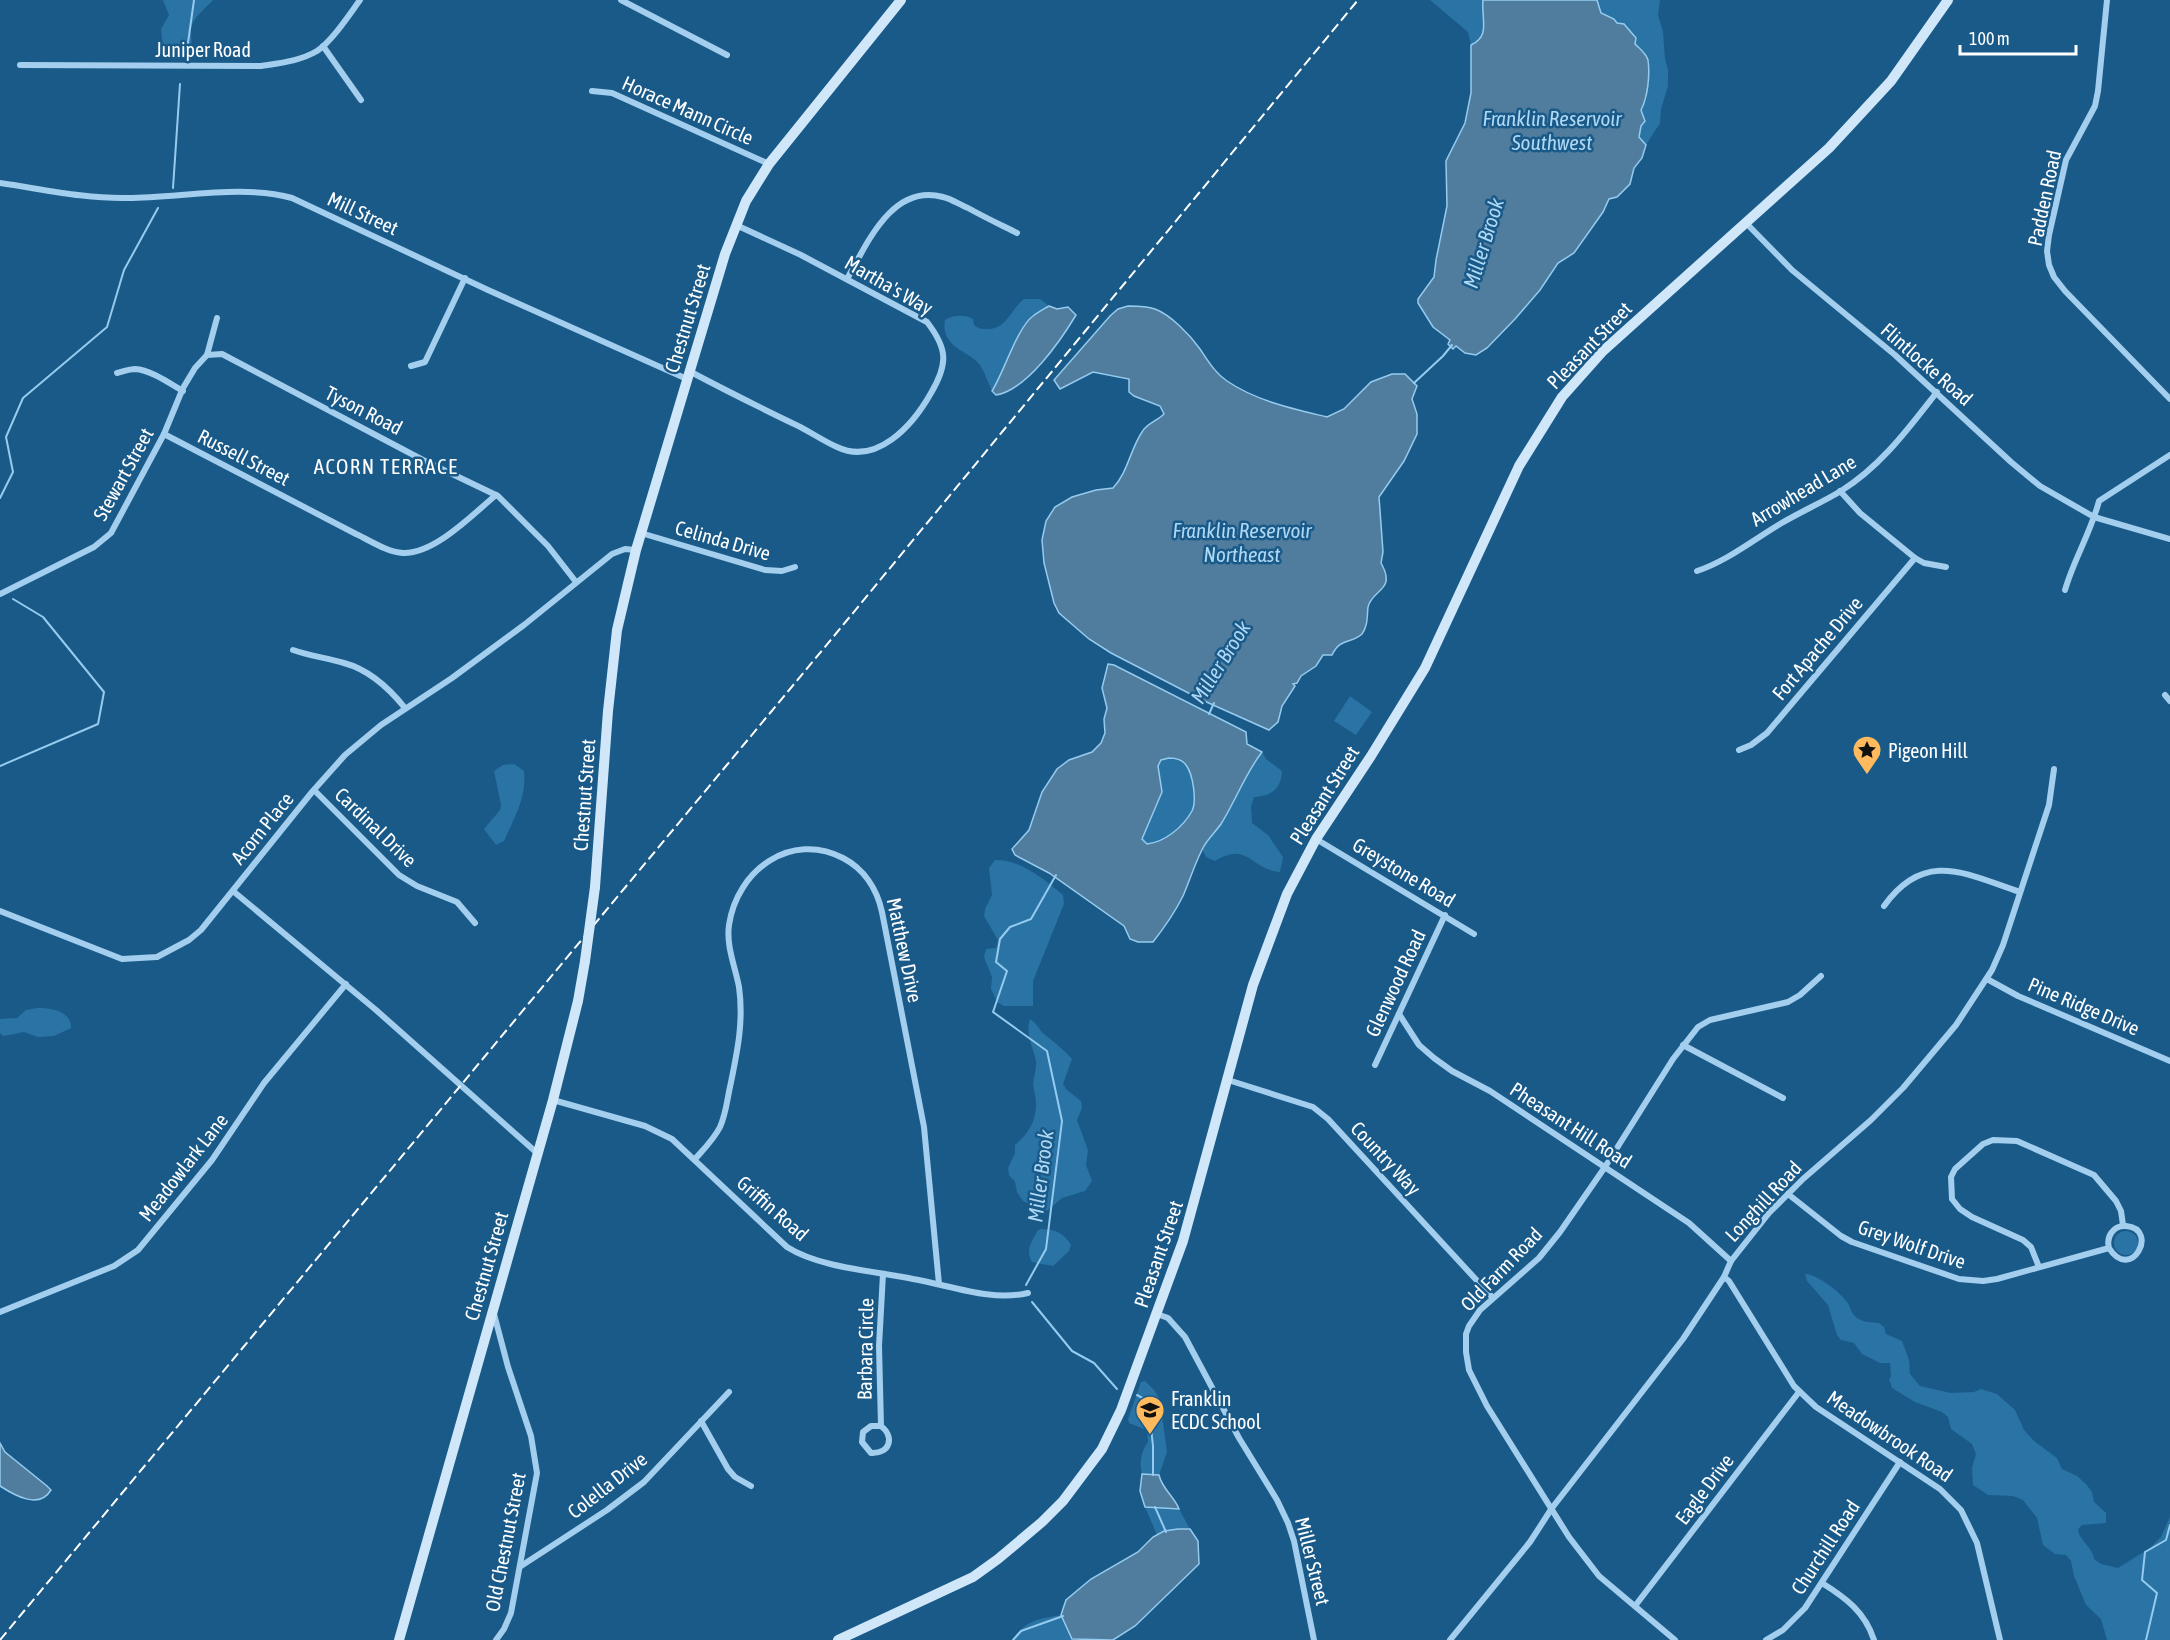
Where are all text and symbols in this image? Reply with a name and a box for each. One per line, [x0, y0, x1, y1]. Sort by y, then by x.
scale bar [1960, 18, 2076, 56]
text: 100 m [1969, 28, 2010, 49]
street label: Juniper Road [155, 38, 251, 61]
street label: Horace Mann Circle [619, 71, 757, 149]
water label: Franklin Reservoir Southwest [1483, 106, 1622, 154]
street label: Padden Road [2023, 148, 2065, 248]
street label: Mill Street [324, 187, 402, 239]
water label: Miller Brook [1458, 194, 1508, 291]
street label: Martha's Way [841, 251, 937, 319]
street label: Chestnut Street [660, 261, 714, 375]
street label: Pleasant Street [1542, 297, 1636, 393]
street label: Flintlocke Road [1877, 318, 1977, 410]
street label: Tyson Road [322, 381, 406, 439]
street label: Stewart Street [88, 424, 158, 524]
street label: Russell Street [194, 424, 294, 490]
street label: Arrowhead Lane [1746, 450, 1860, 530]
district label: ACORN TERRACE [314, 454, 458, 478]
street label: Celinda Drive [673, 515, 773, 565]
water label: Franklin Reservoir Northeast [1173, 518, 1312, 566]
street label: Fort Apache Drive [1767, 592, 1867, 704]
water label: Miller Brook [1185, 616, 1255, 708]
place icon: Pigeon Hill [1851, 734, 1883, 776]
street label: Chestnut Street [569, 738, 599, 852]
place label: Pigeon Hill [1888, 739, 1969, 762]
street label: Pleasant Street [1285, 741, 1363, 848]
street label: Cardinal Drive [331, 783, 421, 871]
street label: Acorn Place [226, 787, 298, 869]
street label: Greystone Road [1349, 832, 1459, 912]
street label: Matthew Drive [883, 896, 927, 1004]
street label: Glenwood Road [1360, 926, 1430, 1040]
street label: Pine Ridge Drive [2025, 972, 2143, 1040]
street label: Pheasant Hill Road [1506, 1077, 1636, 1173]
street label: Meadowlark Lane [134, 1109, 232, 1225]
street label: Country Way [1346, 1117, 1426, 1199]
water label: Miller Brook [1022, 1128, 1058, 1224]
street label: Longhill Road [1720, 1156, 1806, 1246]
street label: Griffin Road [733, 1171, 813, 1245]
street label: Pleasant Street [1129, 1197, 1187, 1311]
street label: Chestnut Street [459, 1209, 513, 1323]
street label: Grey Wolf Drive [1855, 1215, 1969, 1273]
street label: Old Farm Road [1455, 1222, 1547, 1316]
street label: Barbara Circle [853, 1298, 877, 1400]
street label: Meadowbrook Road [1823, 1386, 1957, 1486]
place label: Franklin ECDC School [1171, 1387, 1262, 1433]
school or university icon: Franklin ECDC School [1134, 1394, 1166, 1436]
street label: Colella Drive [563, 1447, 651, 1523]
street label: Eagle Drive [1670, 1449, 1738, 1529]
street label: Old Chestnut Street [480, 1470, 530, 1614]
street label: Churchill Road [1786, 1496, 1864, 1598]
street label: Miller Street [1291, 1515, 1335, 1608]

